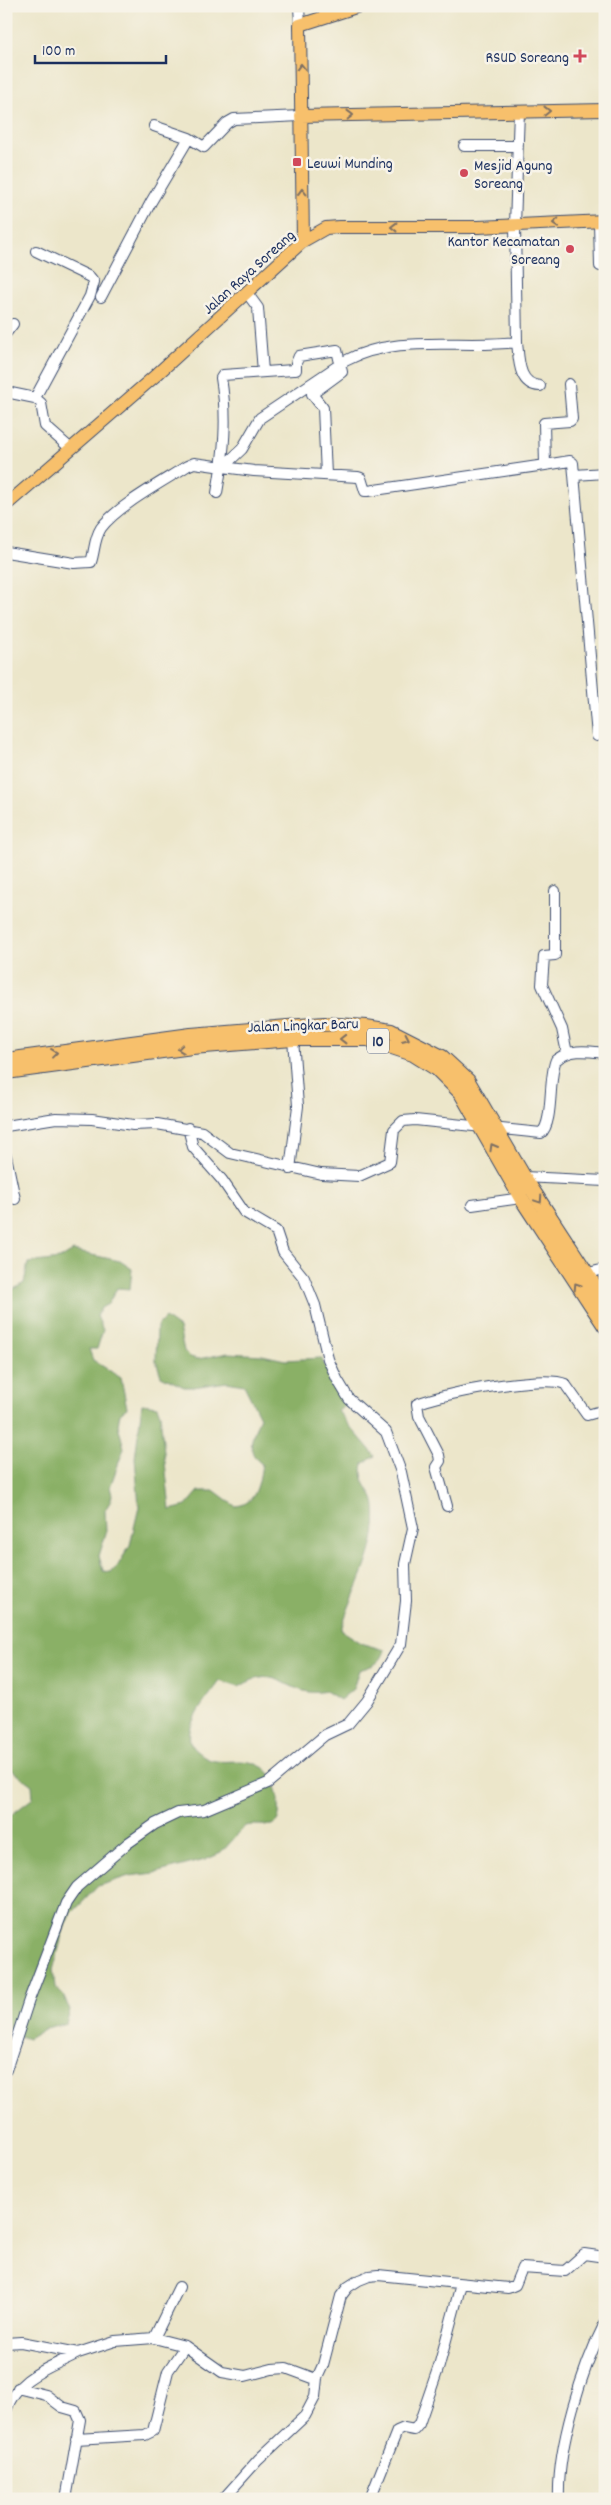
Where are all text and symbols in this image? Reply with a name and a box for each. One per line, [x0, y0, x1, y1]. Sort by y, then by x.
scale bar [35, 32, 166, 64]
text: 100 m [42, 41, 75, 63]
place label: RSUD Soreang [485, 47, 569, 70]
marker: RSUD Soreang [573, 49, 587, 63]
one-way arrow [296, 63, 306, 71]
one-way arrow [544, 106, 552, 116]
one-way arrow [346, 110, 354, 120]
place label: Leuwi Munding [307, 153, 393, 176]
place label: Mesjid Agung Soreang [474, 155, 552, 196]
marker: Leuwi Munding [291, 156, 303, 168]
marker: Mesjid Agung Soreang [458, 167, 470, 179]
one-way arrow [297, 188, 307, 196]
one-way arrow [552, 218, 560, 228]
one-way arrow [389, 222, 397, 232]
street label: Jalan Raya Soreang [198, 225, 301, 321]
place label: Kantor Kecamatan Soreang [447, 231, 560, 272]
marker: Kantor Kecamatan Soreang [564, 243, 576, 255]
street label: Jalan Lingkar Baru [247, 1013, 359, 1040]
road number: 10 [367, 1028, 389, 1054]
one-way arrow [401, 1032, 410, 1043]
one-way arrow [339, 1034, 347, 1044]
one-way arrow [177, 1043, 186, 1053]
one-way arrow [51, 1048, 59, 1059]
one-way arrow [489, 1144, 499, 1153]
one-way arrow [533, 1195, 542, 1204]
one-way arrow [574, 1283, 583, 1292]

